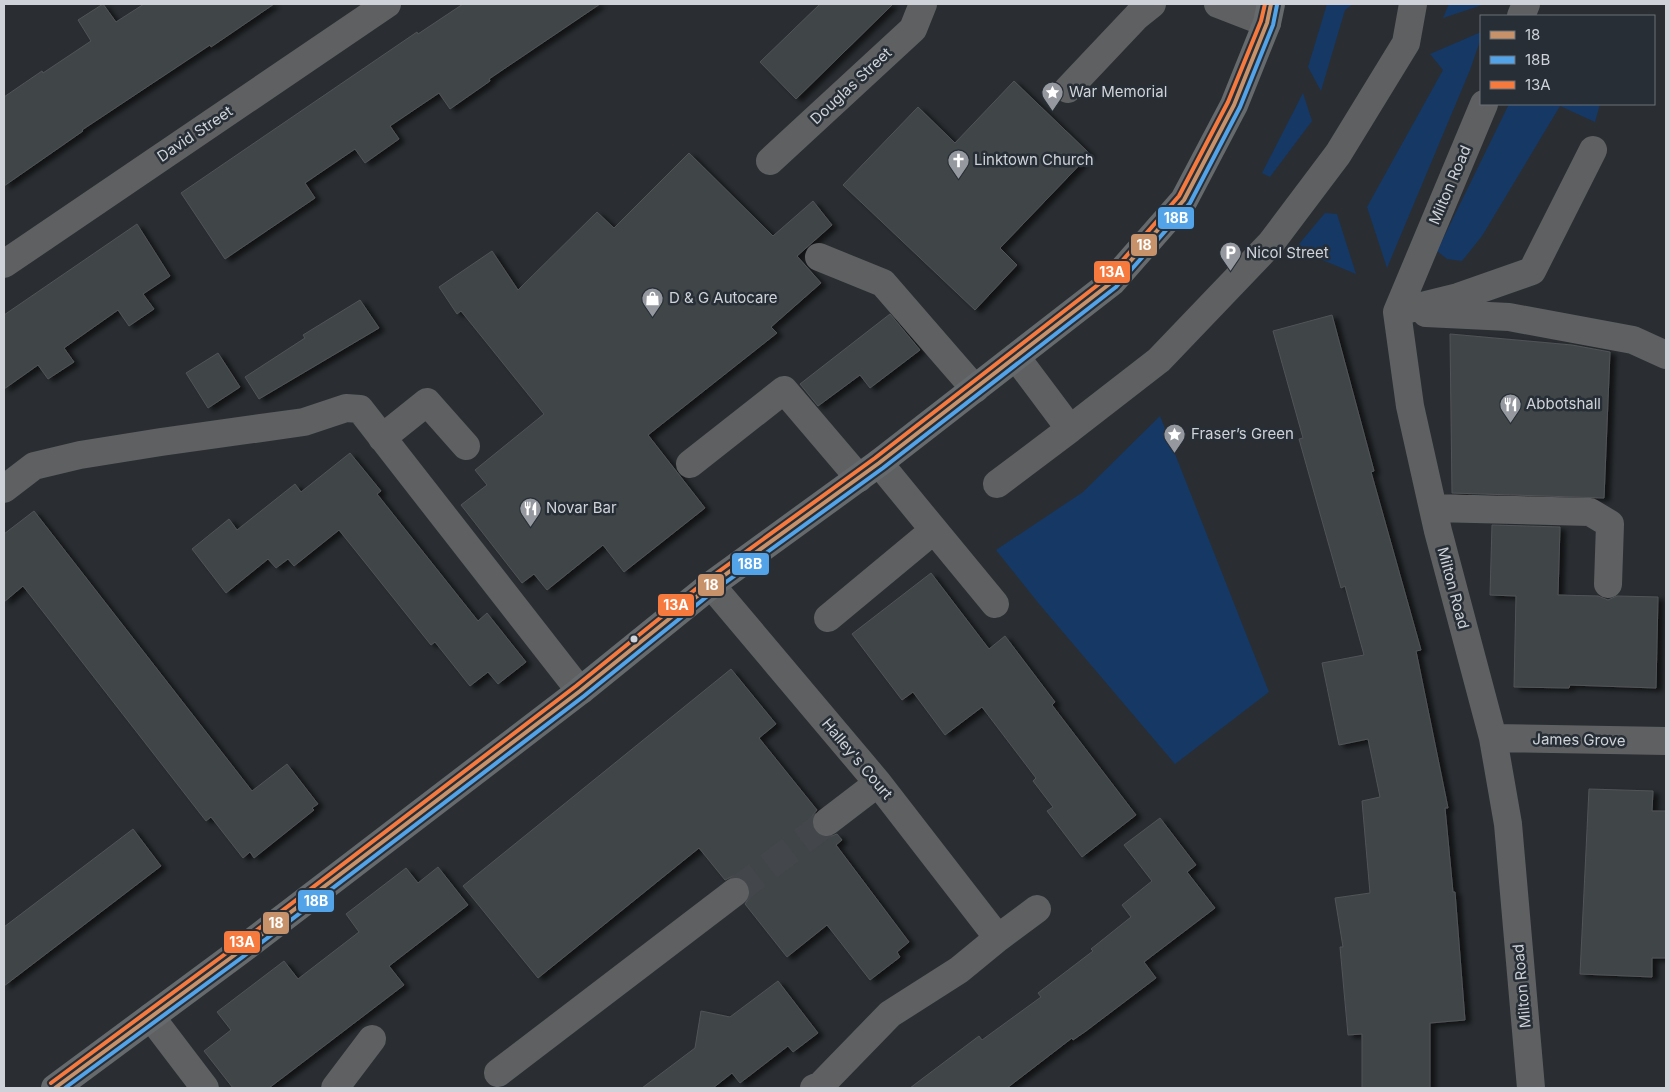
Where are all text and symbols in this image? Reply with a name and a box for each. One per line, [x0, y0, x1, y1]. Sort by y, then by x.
legend [1480, 15, 1655, 105]
text: 18 [1525, 25, 1540, 44]
street label: Douglas Street [806, 43, 895, 128]
text: 18B [1525, 50, 1550, 69]
text: 13A [1525, 75, 1551, 94]
place icon: War Memorial [1041, 80, 1065, 111]
place label: War Memorial [1069, 82, 1167, 101]
street label: David Street [153, 101, 236, 166]
street label: Milton Road [1424, 142, 1475, 227]
church icon: Linktown Church [946, 148, 970, 179]
place label: Linktown Church [974, 150, 1094, 169]
line badge: 18B [1157, 206, 1195, 230]
text: 18B [1164, 209, 1188, 226]
line badge: 18 [1130, 233, 1158, 257]
text: 18 [1136, 236, 1152, 253]
parking icon: Nicol Street [1218, 241, 1242, 272]
place label: Nicol Street [1246, 243, 1329, 262]
line badge: 13A [1093, 260, 1131, 284]
text: 13A [1099, 263, 1125, 280]
shop icon: D & G Autocare [641, 286, 665, 317]
place label: D & G Autocare [669, 288, 778, 307]
restaurant icon: Abbotshall [1498, 392, 1522, 423]
place label: Abbotshall [1526, 394, 1601, 413]
place icon: Fraser’s Green [1163, 422, 1187, 453]
place label: Fraser’s Green [1191, 424, 1294, 443]
restaurant icon: Novar Bar [518, 496, 542, 527]
place label: Novar Bar [546, 498, 617, 517]
street label: Milton Road [1433, 545, 1474, 631]
line badge: 18B [731, 552, 770, 576]
text: 18B [738, 555, 762, 572]
line badge: 18 [697, 573, 725, 597]
text: 18 [703, 576, 719, 593]
line badge: 13A [657, 593, 695, 617]
text: 13A [663, 596, 689, 613]
unlabelled marker [629, 634, 639, 644]
street label: Halley's Court [818, 714, 897, 803]
street label: James Grove [1532, 729, 1626, 750]
line badge: 18B [297, 889, 335, 913]
text: 18B [304, 892, 328, 909]
line badge: 18 [262, 911, 290, 935]
text: 18 [268, 914, 284, 931]
line badge: 13A [223, 930, 261, 954]
text: 13A [229, 933, 255, 950]
street label: Milton Road [1508, 943, 1535, 1029]

